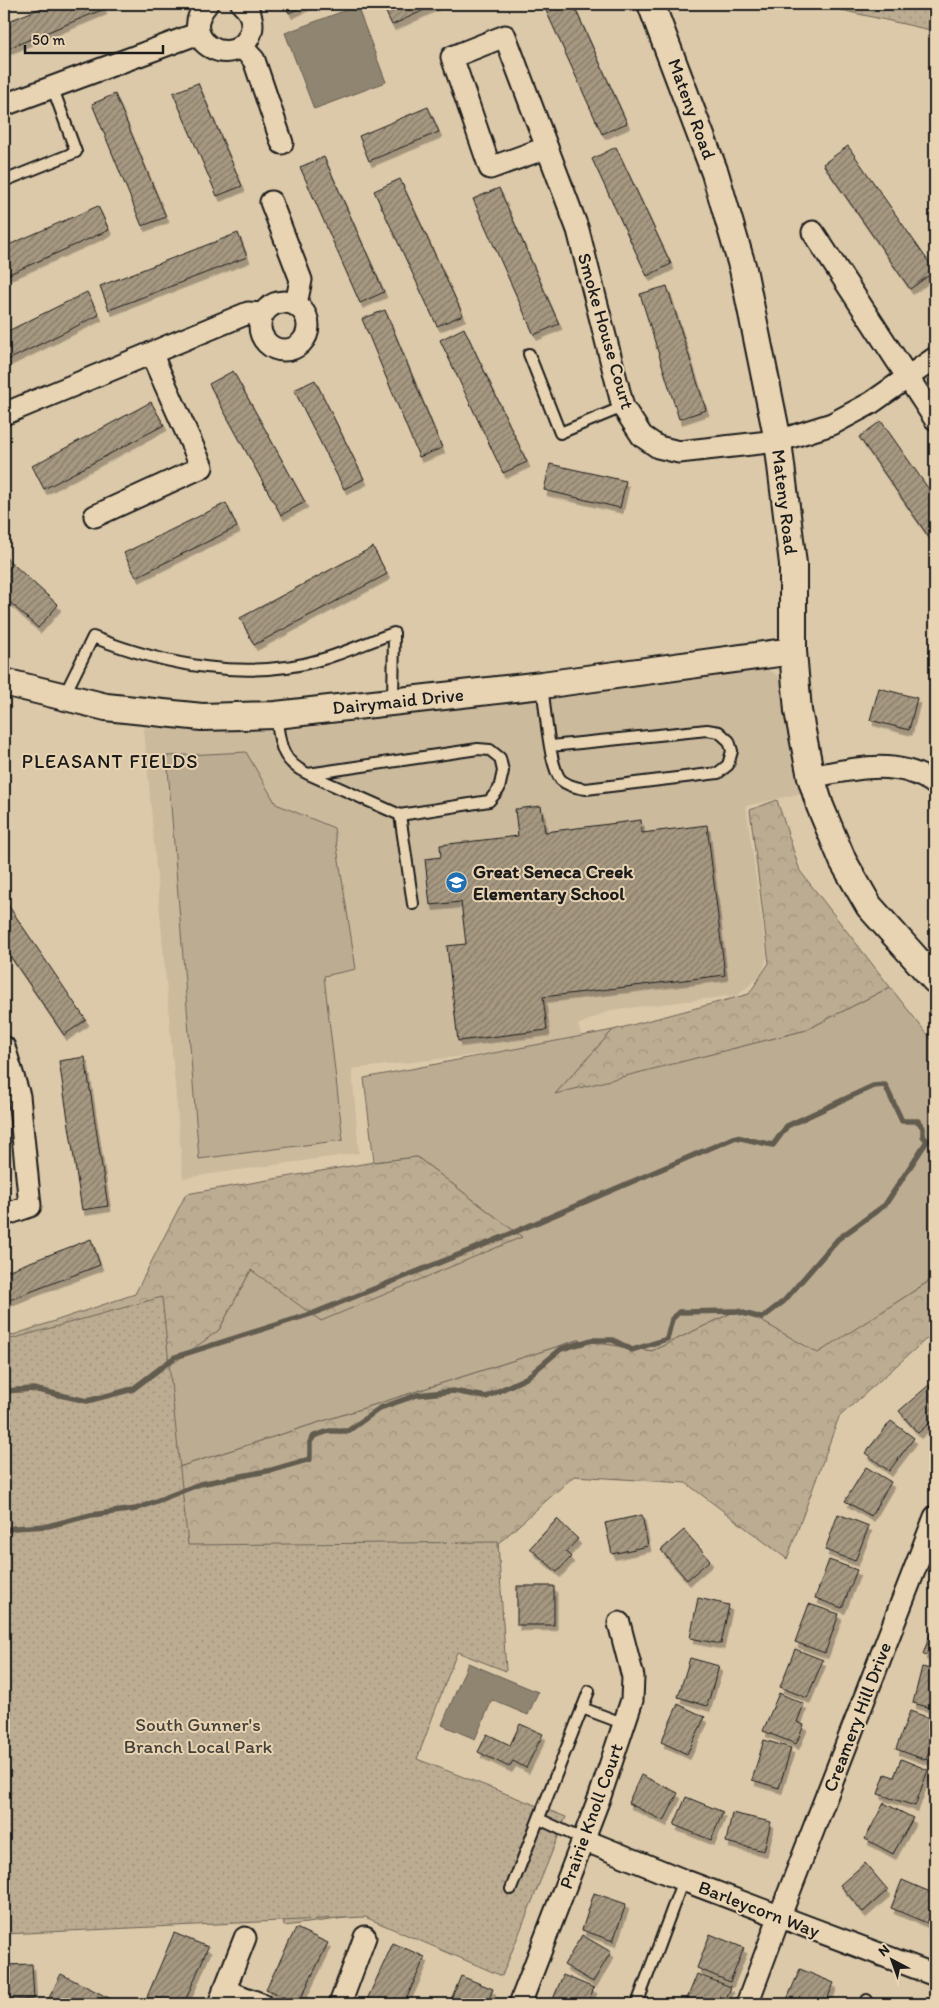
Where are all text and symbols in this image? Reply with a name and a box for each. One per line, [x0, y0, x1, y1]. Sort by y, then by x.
scale bar [25, 22, 162, 54]
text: 50 m [32, 31, 65, 49]
street label: Mateny Road [663, 55, 721, 163]
street label: Smoke House Court [573, 250, 639, 412]
street label: Mateny Road [767, 448, 803, 556]
street label: Dairymaid Drive [331, 683, 465, 719]
district label: PLEASANT FIELDS [22, 749, 198, 773]
place label: Great Seneca Creek Elementary School [473, 860, 633, 905]
school or university icon: Great Seneca Creek Elementary School [445, 870, 469, 894]
street label: Creamery Hill Drive [818, 1639, 896, 1795]
park label: South Gunner's Branch Local Park [124, 1713, 273, 1758]
street label: Prairie Knoll Court [554, 1740, 628, 1892]
street label: Barleycorn Way [695, 1875, 823, 1943]
north arrow [866, 1936, 916, 1986]
text: N [875, 1941, 893, 1960]

